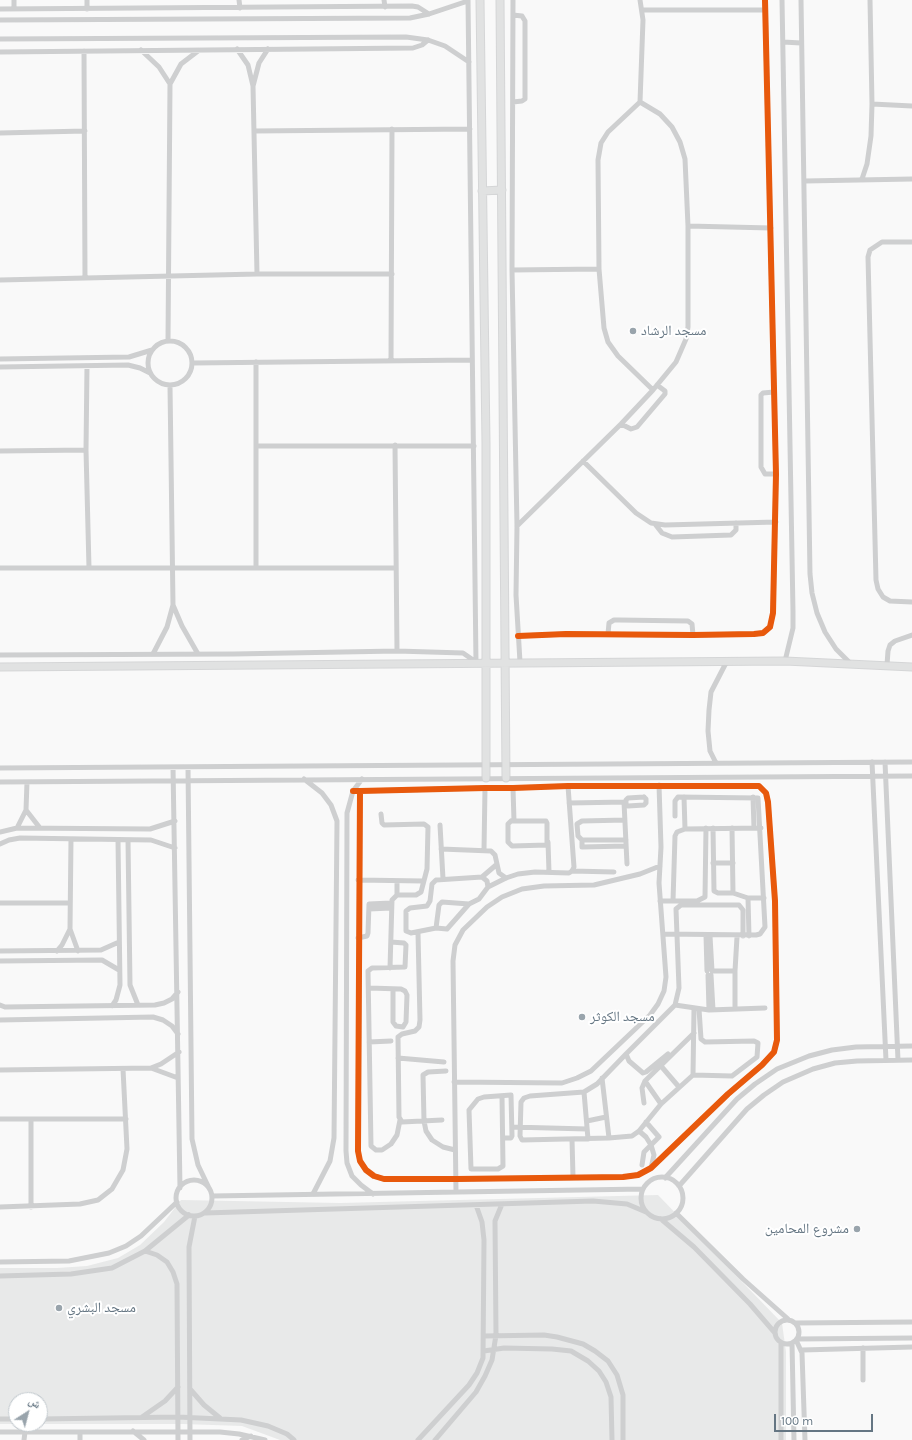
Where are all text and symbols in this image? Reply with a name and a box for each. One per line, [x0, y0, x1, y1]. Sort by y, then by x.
place label: مسجد الرشاد [641, 323, 706, 339]
marker: مسجد الرشاد [628, 326, 638, 336]
place label: مسجد الكوثر [590, 1009, 655, 1025]
marker: مسجد الكوثر [577, 1012, 587, 1022]
place label: مشروع المحامين [765, 1221, 849, 1237]
marker: مشروع المحامين [852, 1224, 862, 1234]
place label: مسجد البشري [67, 1300, 136, 1316]
marker: مسجد البشري [54, 1303, 64, 1313]
north arrow [8, 1392, 48, 1432]
text: ش [26, 1394, 43, 1411]
scale bar [776, 1406, 875, 1432]
text: 100 m [781, 1414, 813, 1428]

